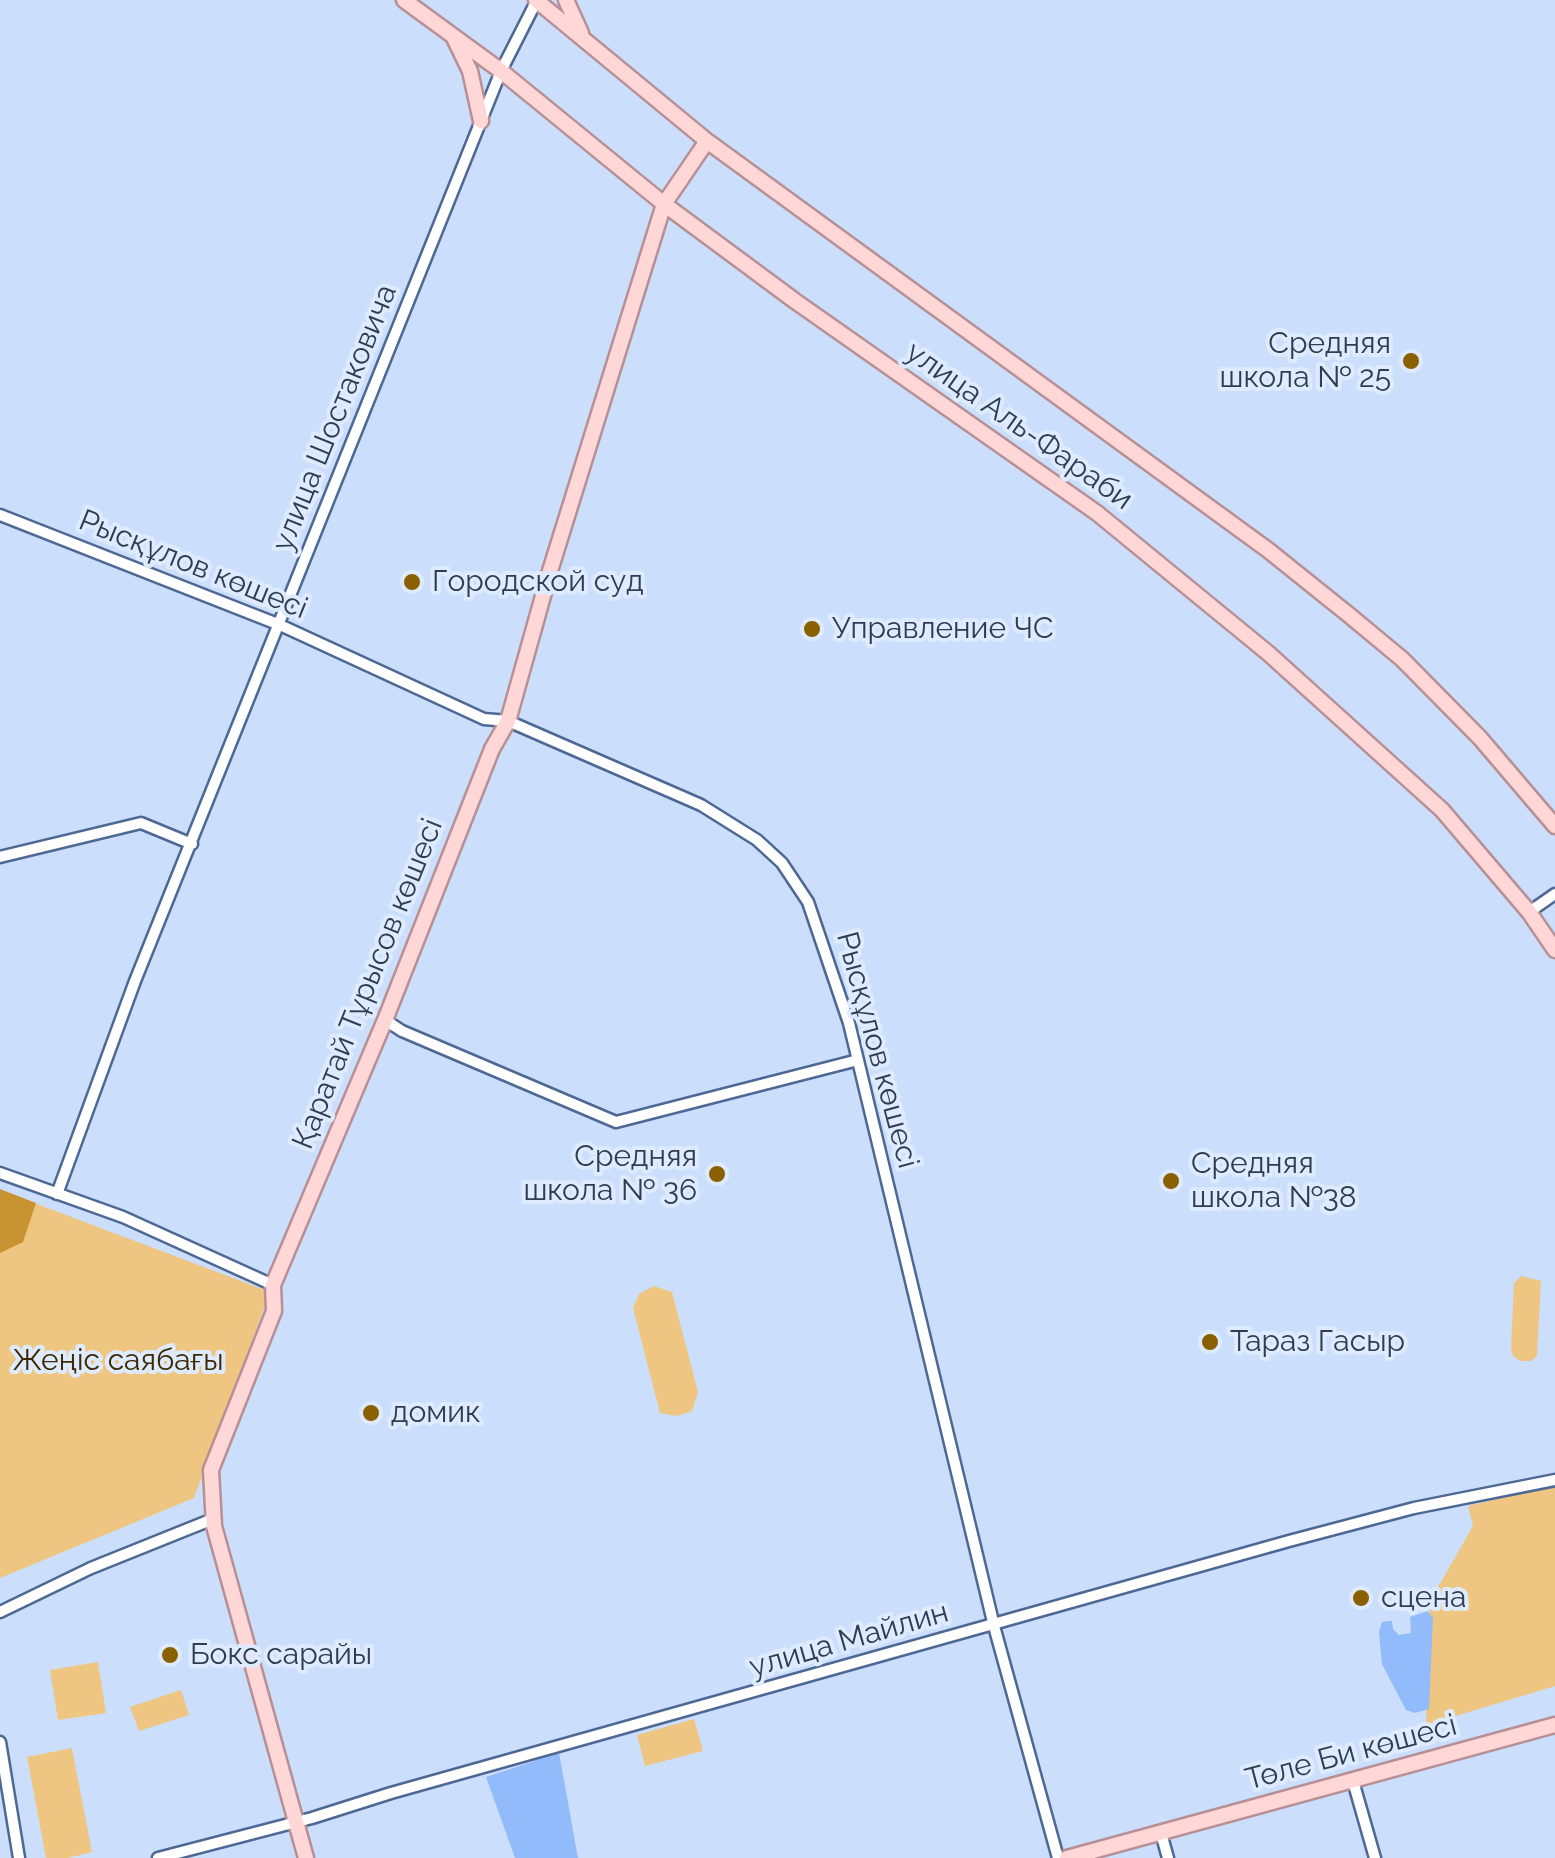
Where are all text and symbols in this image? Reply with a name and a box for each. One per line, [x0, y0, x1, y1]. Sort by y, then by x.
street label: улица Шостаковича [265, 279, 405, 557]
place label: Средняя школа № 25 [1220, 326, 1391, 396]
street label: улица Аль-Фараби [899, 334, 1139, 518]
marker: Средняя школа № 25 [1400, 350, 1422, 372]
street label: Рысқұлов көшесі [74, 503, 312, 627]
place label: Городской суд [432, 564, 644, 600]
marker: Городской суд [401, 571, 423, 593]
place label: Управление ЧС [832, 611, 1054, 647]
marker: Управление ЧС [801, 618, 823, 640]
street label: Қаратай Тұрысов көшесі [285, 814, 451, 1154]
street label: Рысқұлов көшесі [828, 928, 926, 1172]
place label: Средняя школа № 36 [523, 1139, 697, 1210]
place label: Средняя школа №38 [1191, 1146, 1357, 1216]
marker: Средняя школа № 36 [706, 1163, 728, 1185]
marker: Средняя школа №38 [1160, 1170, 1182, 1192]
place label: Тараз Гасыр [1230, 1324, 1405, 1360]
marker: Тараз Гасыр [1199, 1331, 1221, 1353]
park label: Жеңіс саябағы [12, 1343, 224, 1379]
place label: домик [391, 1395, 481, 1431]
marker: домик [360, 1402, 382, 1424]
place label: сцена [1381, 1580, 1466, 1616]
marker: сцена [1350, 1587, 1372, 1609]
street label: улица Майлин [745, 1594, 953, 1686]
place label: Бокс сарайы [190, 1637, 372, 1673]
marker: Бокс сарайы [159, 1644, 181, 1666]
street label: Төле Би көшесі [1241, 1707, 1461, 1799]

